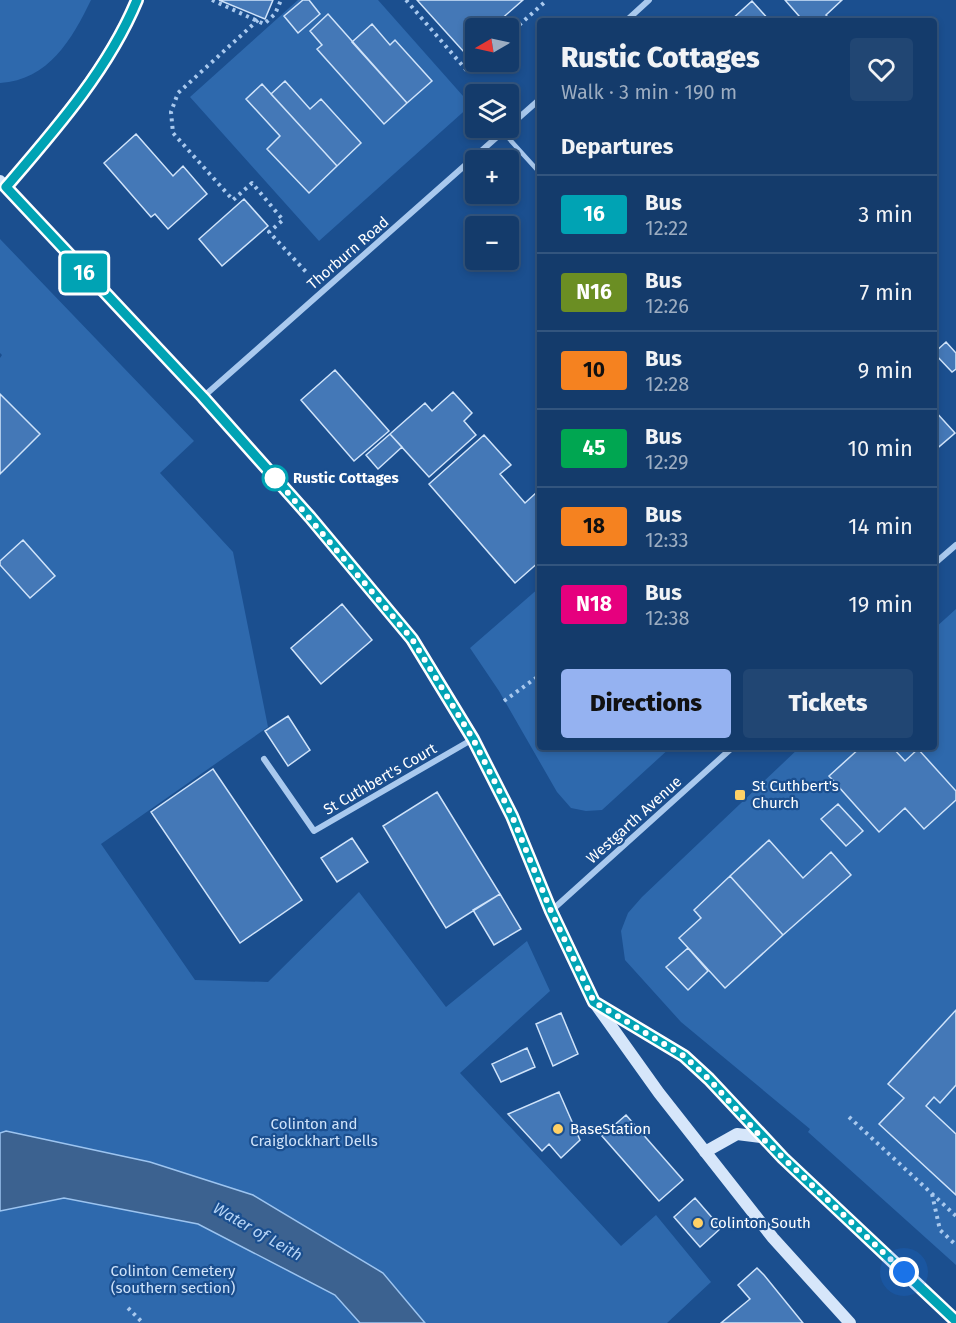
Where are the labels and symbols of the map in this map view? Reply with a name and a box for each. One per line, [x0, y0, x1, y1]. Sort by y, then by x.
north arrow [465, 18, 519, 72]
street label: Thorburn Road [304, 213, 392, 293]
line badge: 16 [57, 254, 111, 292]
marker: Rustic Cottages [262, 465, 288, 491]
place label: Rustic Cottages [293, 469, 399, 487]
street label: St Cuthbert's Court [320, 739, 440, 819]
street label: Westgarth Avenue [583, 772, 685, 868]
place label: St Cuthbert's Church [752, 777, 839, 812]
marker: St Cuthbert's Church [733, 788, 747, 802]
park label: Colinton and Craiglockhart Dells [250, 1115, 378, 1150]
place label: BaseStation [570, 1120, 651, 1138]
marker: BaseStation [551, 1122, 565, 1136]
water label: Water of Leith [210, 1198, 306, 1265]
place label: Colinton South [710, 1214, 811, 1232]
marker: Colinton South [691, 1216, 705, 1230]
your location [889, 1257, 919, 1287]
park label: Colinton Cemetery (southern section) [111, 1262, 236, 1297]

